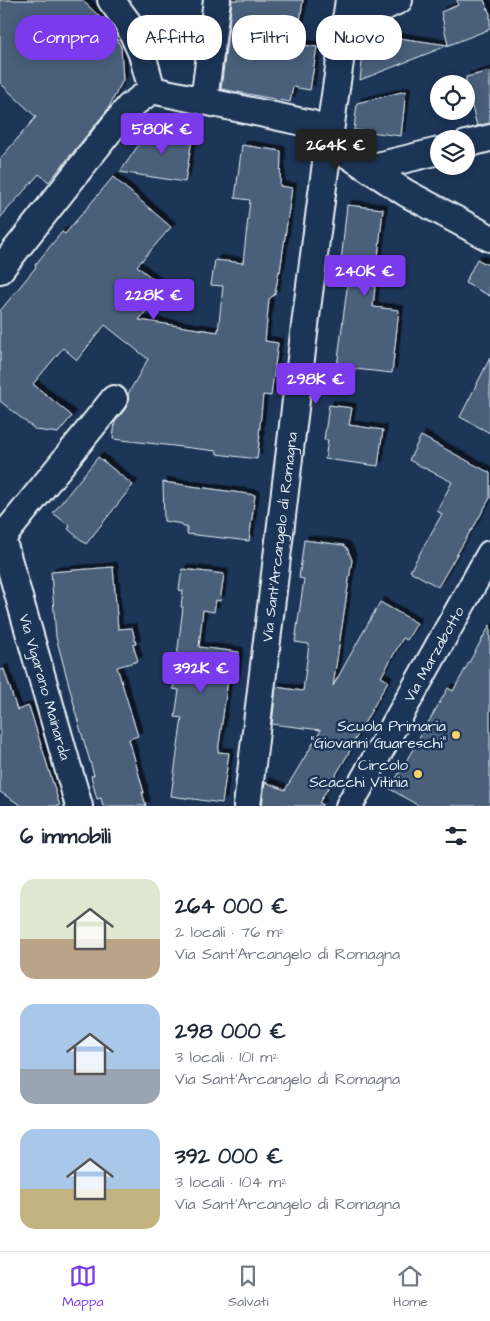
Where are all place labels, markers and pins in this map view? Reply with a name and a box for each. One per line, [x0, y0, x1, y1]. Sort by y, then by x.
pin: 580K € [121, 112, 203, 155]
pin: 264K € [295, 128, 377, 171]
pin: 240K € [324, 254, 406, 297]
pin: 228K € [113, 278, 195, 321]
pin: 298K € [275, 362, 357, 405]
pin: 392K € [160, 652, 242, 694]
place label: Scuola Primaria "Giovanni Guareschi" [310, 716, 446, 754]
marker: Scuola Primaria "Giovanni Guareschi" [450, 729, 462, 741]
place label: Circolo Scacchi Vitinia [309, 755, 409, 793]
marker: Circolo Scacchi Vitinia [412, 768, 424, 780]

